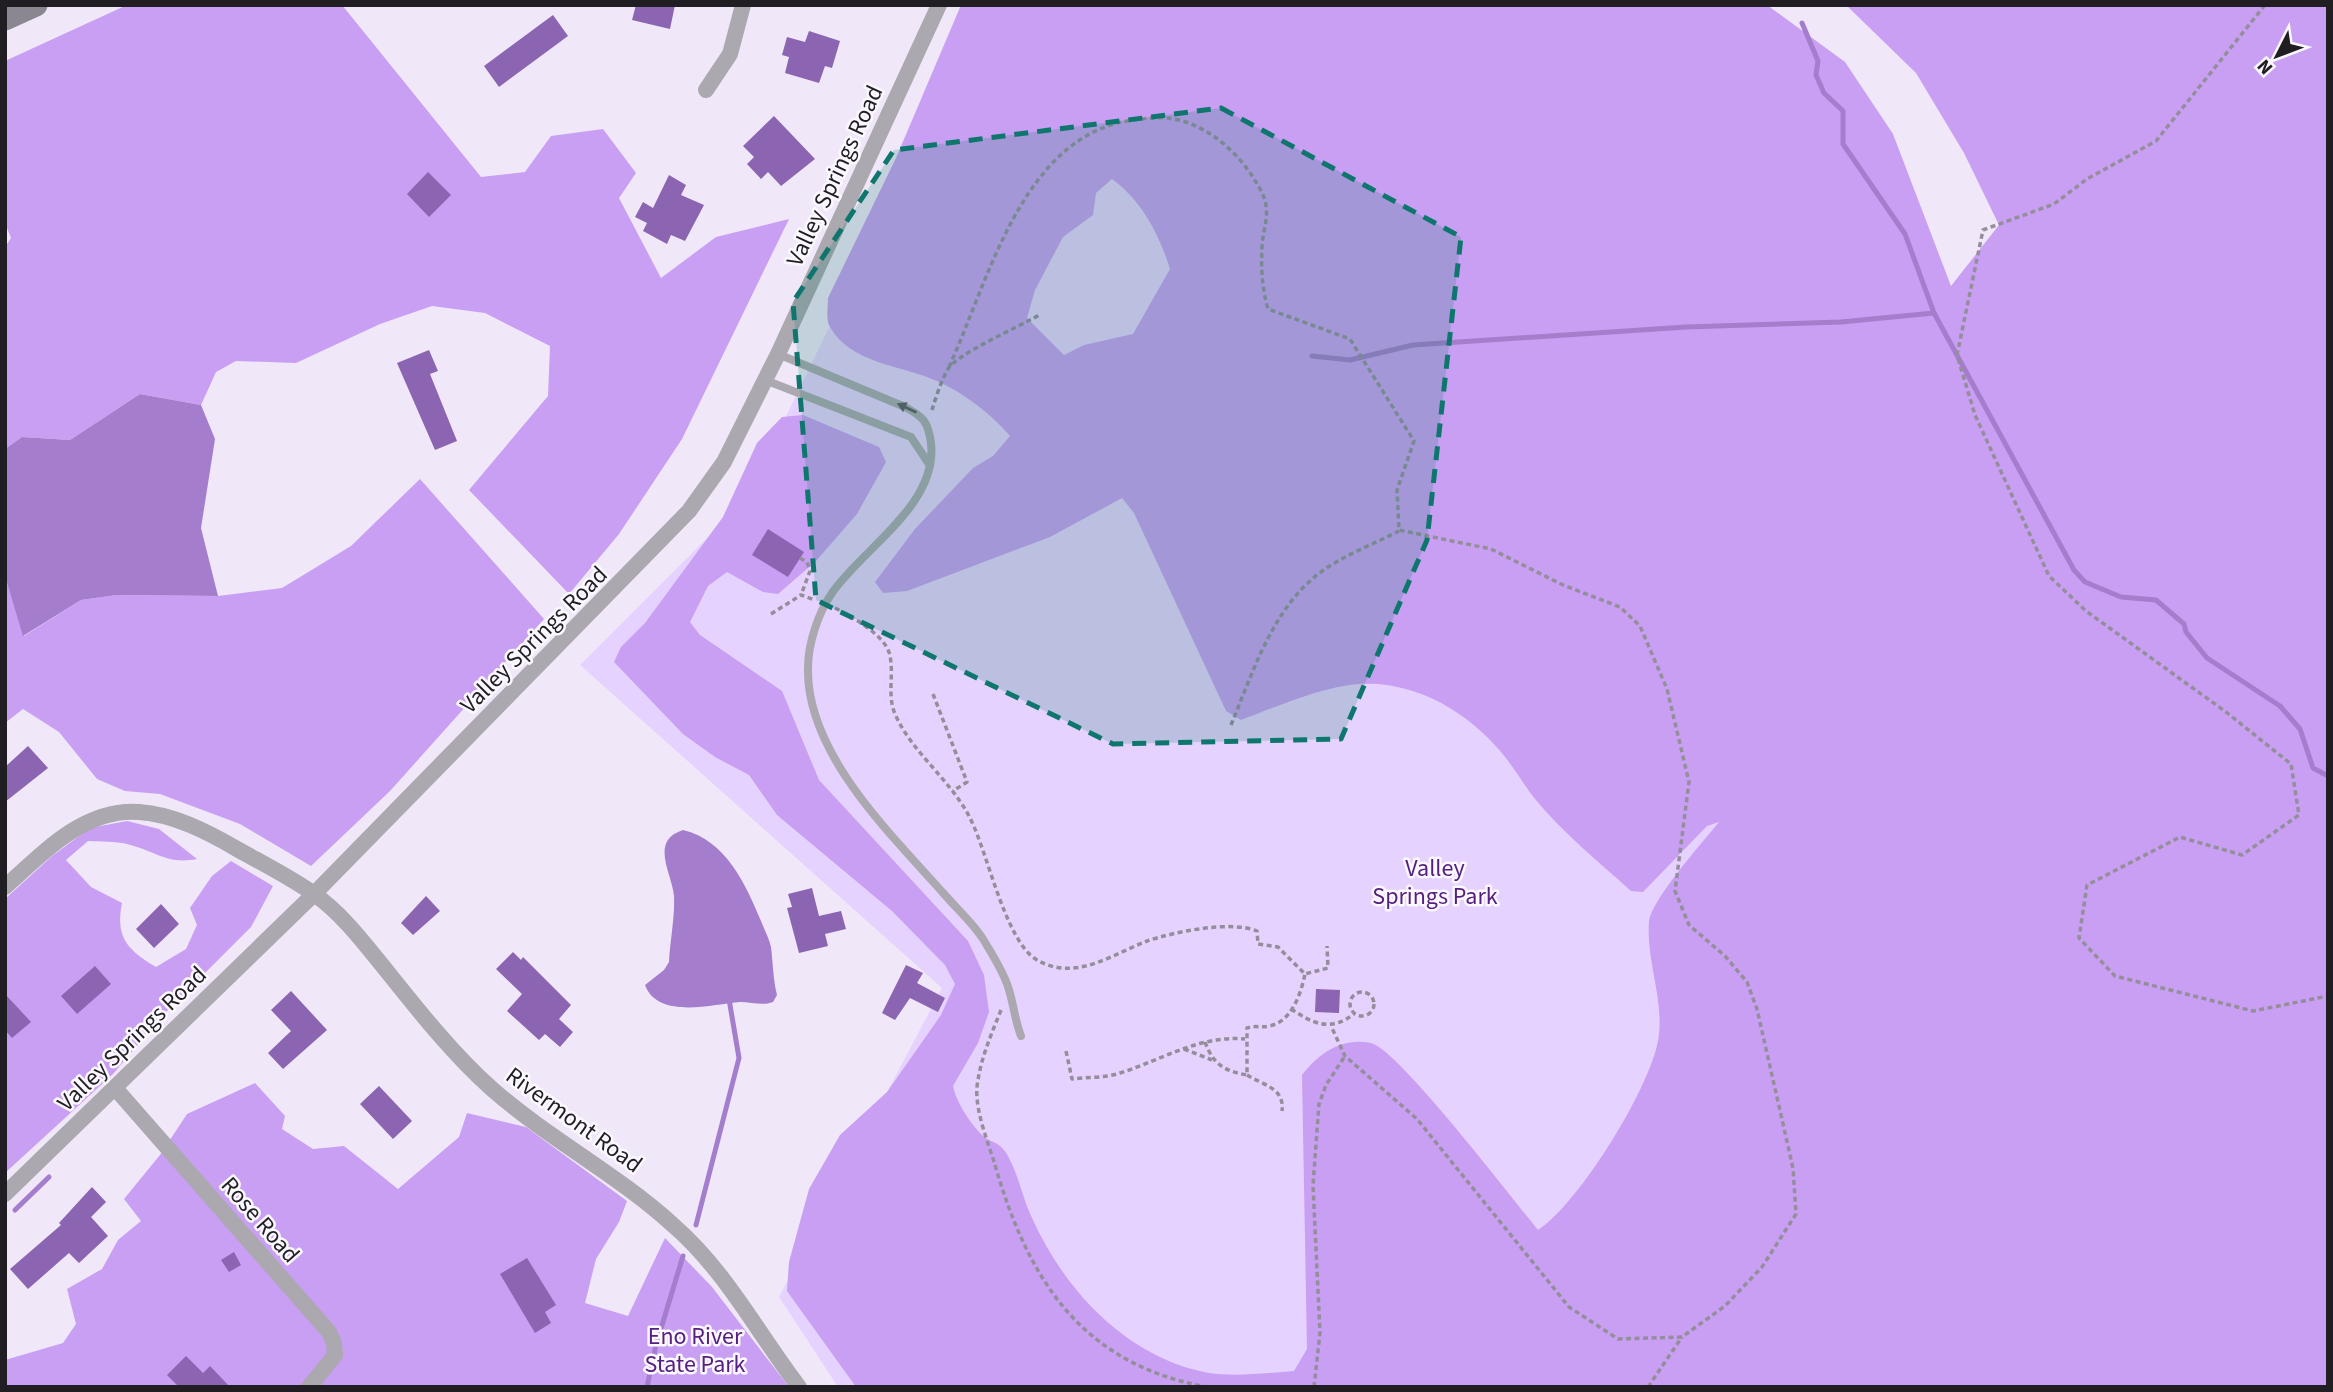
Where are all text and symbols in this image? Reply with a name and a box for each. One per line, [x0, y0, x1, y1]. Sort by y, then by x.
north arrow [2242, 21, 2312, 91]
text: N [2251, 53, 2280, 80]
street label: Valley Springs Road [778, 80, 892, 272]
one-way arrow [896, 403, 917, 414]
street label: Valley Springs Road [452, 558, 616, 722]
park label: Valley Springs Park [1372, 851, 1498, 914]
street label: Valley Springs Road [49, 958, 215, 1120]
street label: Rivermont Road [498, 1058, 650, 1182]
street label: Rose Road [212, 1169, 308, 1271]
park label: Eno River State Park [645, 1319, 746, 1382]

